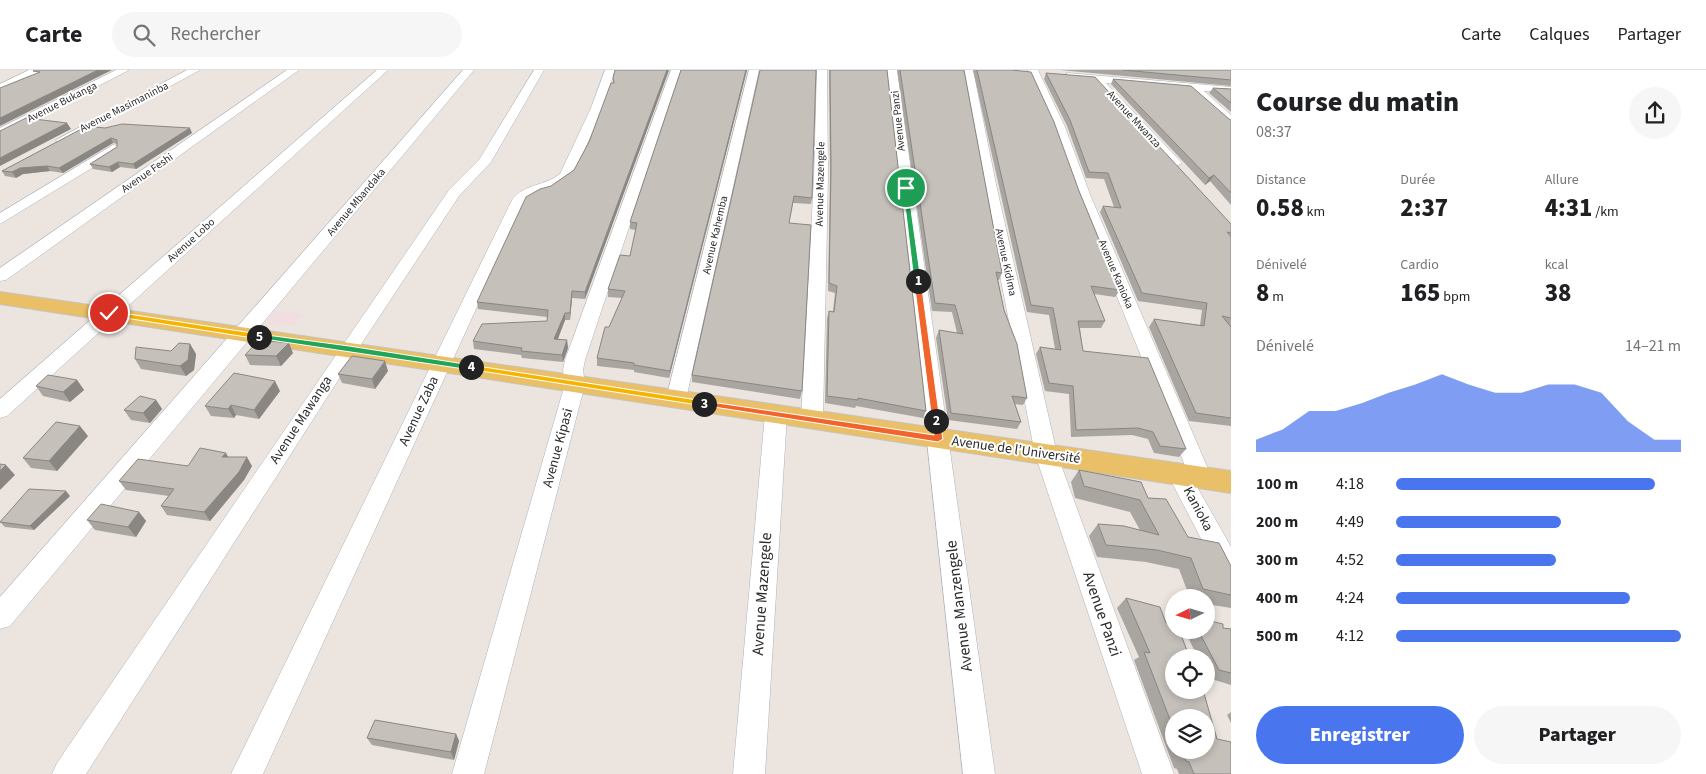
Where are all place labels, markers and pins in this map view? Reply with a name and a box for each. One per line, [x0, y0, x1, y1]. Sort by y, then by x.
pin [885, 167, 927, 209]
pin: 1 [906, 268, 930, 294]
pin [88, 292, 130, 334]
pin: 5 [246, 324, 272, 350]
pin: 4 [458, 354, 484, 380]
pin: 3 [692, 392, 716, 416]
pin: 2 [924, 408, 948, 434]

